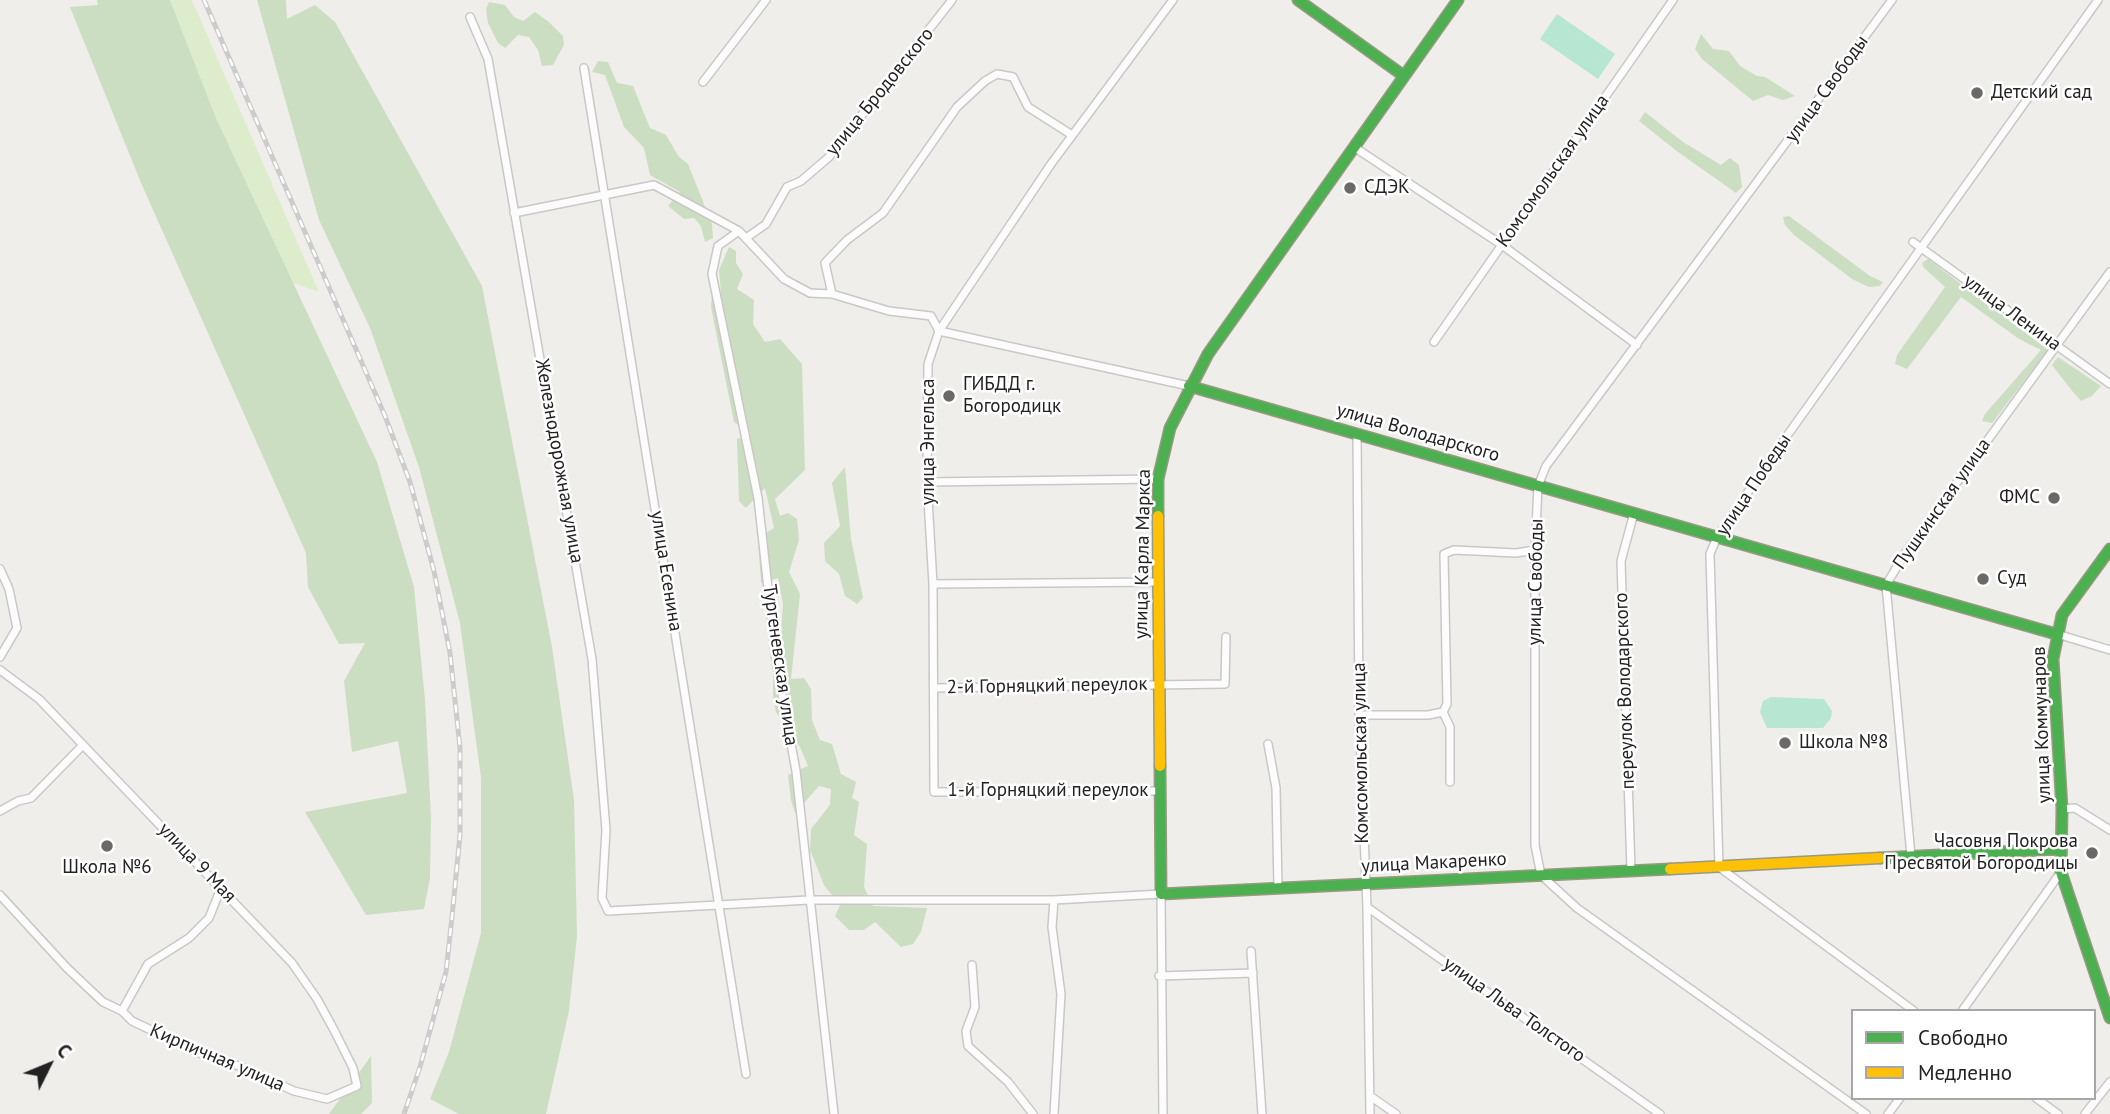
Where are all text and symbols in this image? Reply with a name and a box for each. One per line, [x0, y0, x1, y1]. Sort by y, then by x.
street label: улица Бродовского [821, 23, 939, 161]
street label: улица Свободы [1780, 31, 1874, 147]
place label: Детский сад [1991, 82, 2092, 104]
marker: Детский сад [1969, 85, 1985, 101]
street label: Комсомольская улица [1492, 90, 1614, 252]
place label: СДЭК [1364, 177, 1410, 199]
marker: СДЭК [1342, 180, 1358, 196]
street label: улица Ленина [1959, 270, 2065, 356]
street label: Железнодорожная улица [530, 357, 588, 565]
place label: ГИБДД г. Богородицк [963, 374, 1061, 418]
street label: улица Энгельса [918, 379, 940, 505]
marker: ГИБДД г. Богородицк [941, 388, 957, 404]
street label: улица Володарского [1334, 399, 1502, 467]
street label: улица Победы [1711, 430, 1797, 540]
street label: Пушкинская улица [1888, 434, 1996, 574]
street label: улица Карла Маркса [1130, 469, 1156, 639]
place label: ФМС [1999, 487, 2040, 509]
marker: ФМС [2046, 490, 2062, 506]
street label: улица Есенина [645, 509, 687, 633]
street label: улица Свободы [1523, 518, 1549, 646]
place label: Суд [1997, 568, 2027, 590]
marker: Суд [1975, 571, 1991, 587]
street label: Тургеневская улица [757, 583, 803, 747]
street label: переулок Володарского [1610, 592, 1640, 790]
street label: улица Коммунаров [2028, 646, 2056, 804]
street label: Комсомольская улица [1348, 662, 1374, 844]
street label: 2-й Горняцкий переулок [946, 673, 1148, 699]
place label: Школа №8 [1799, 732, 1888, 754]
marker: Школа №8 [1777, 735, 1793, 751]
street label: 1-й Горняцкий переулок [948, 780, 1148, 802]
street label: улица 9 Мая [153, 818, 241, 908]
place label: Часовня Покрова Пресвятой Богородицы [1884, 831, 2078, 875]
marker: Школа №6 [99, 838, 115, 854]
marker: Часовня Покрова Пресвятой Богородицы [2084, 845, 2100, 861]
street label: улица Макаренко [1361, 848, 1507, 878]
place label: Школа №6 [62, 857, 152, 879]
street label: улица Льва Толстого [1438, 952, 1590, 1068]
legend [1851, 1009, 2096, 1100]
street label: Кирпичная улица [146, 1019, 288, 1097]
text: Свободно [1918, 1024, 2008, 1051]
north arrow [14, 1030, 84, 1100]
text: С [52, 1039, 77, 1063]
text: Медленно [1918, 1059, 2012, 1086]

